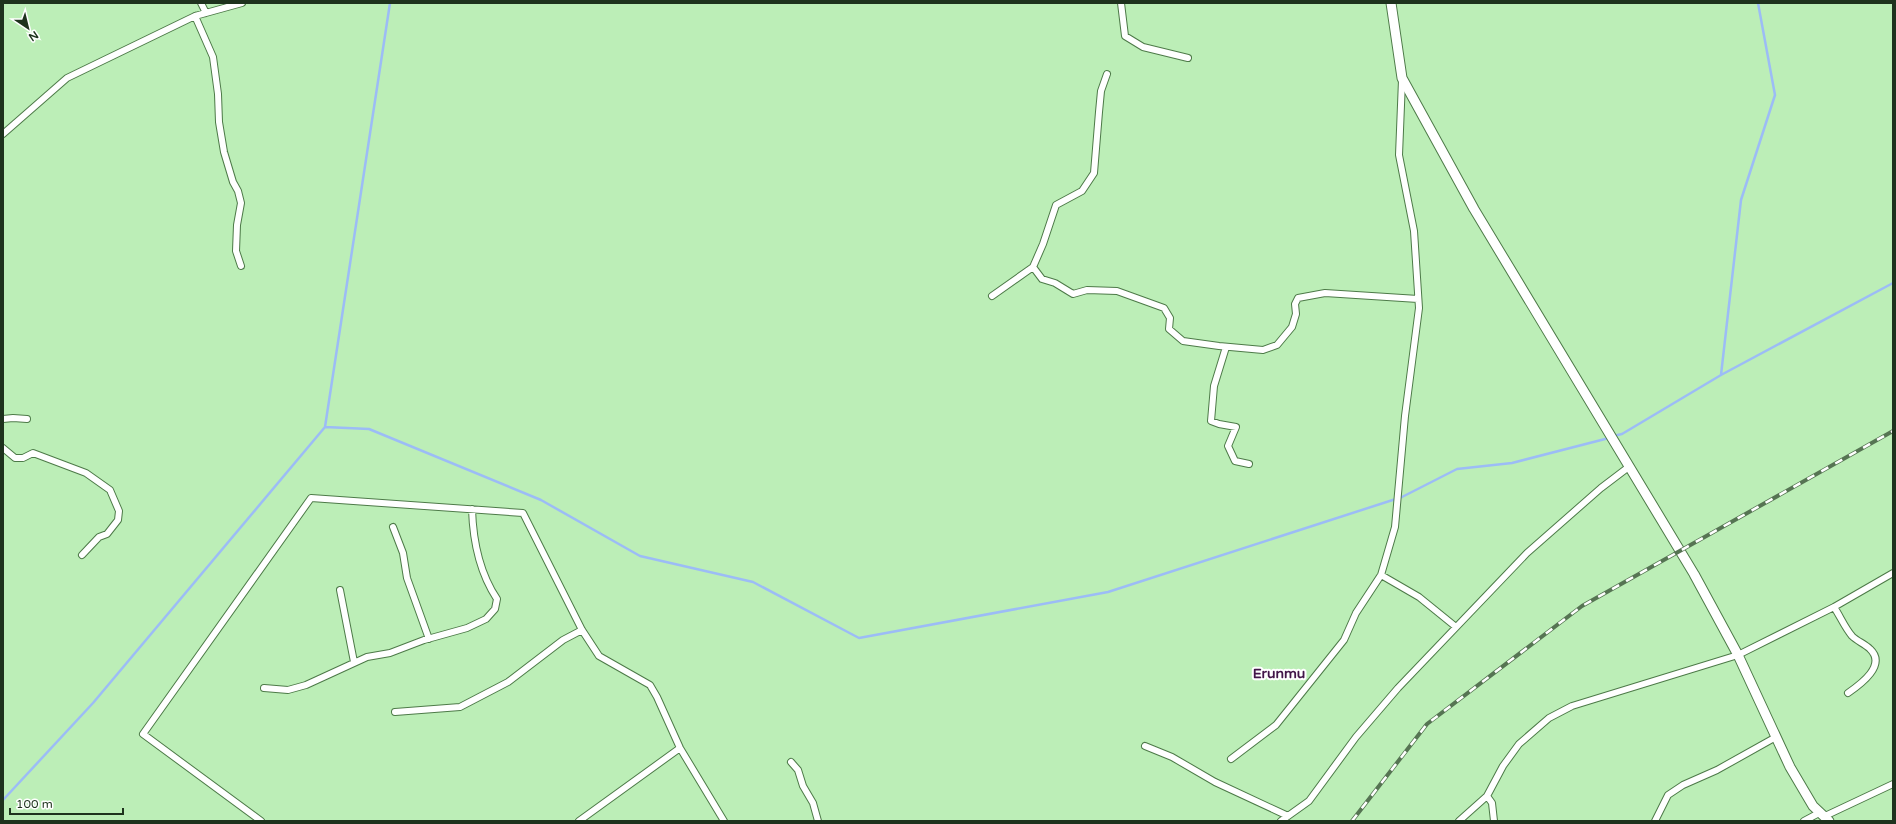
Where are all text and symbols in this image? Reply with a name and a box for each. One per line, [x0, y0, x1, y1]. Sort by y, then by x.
north arrow [8, 8, 48, 48]
text: N [26, 28, 41, 44]
district label: Erunmu [1253, 665, 1305, 682]
scale bar [10, 790, 123, 816]
text: 100 m [16, 797, 53, 811]

